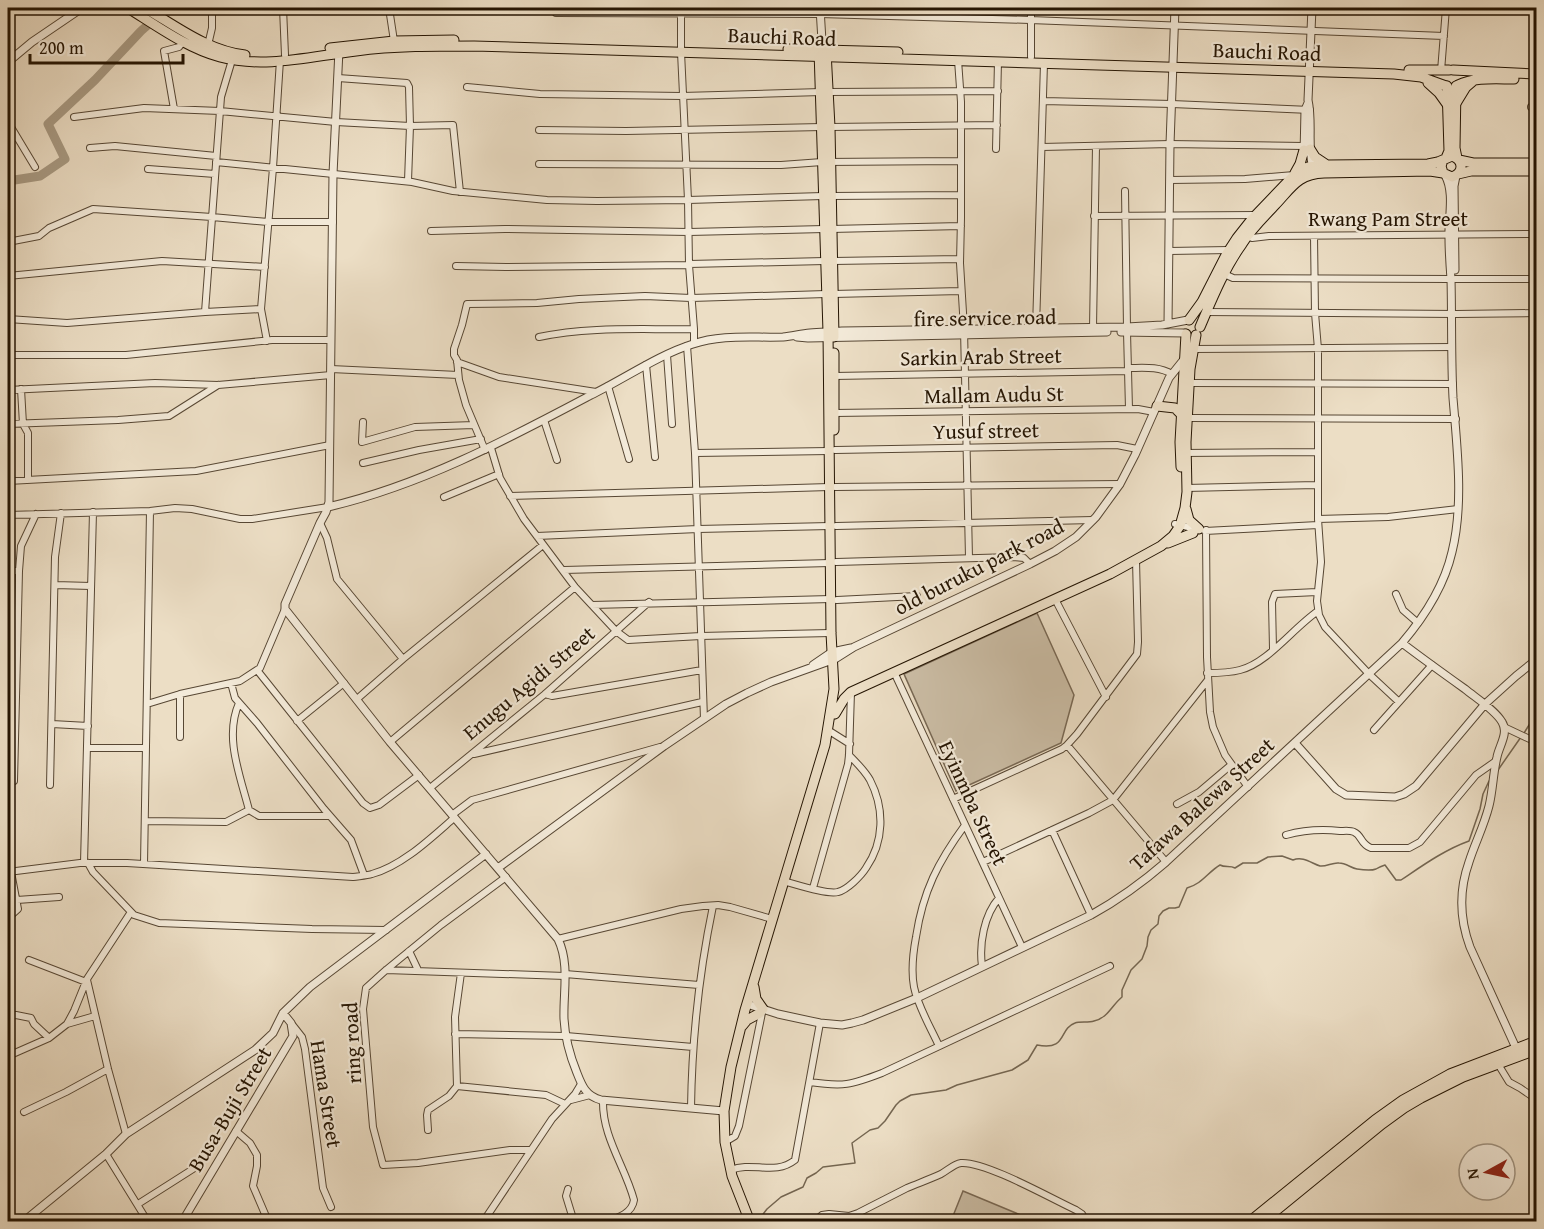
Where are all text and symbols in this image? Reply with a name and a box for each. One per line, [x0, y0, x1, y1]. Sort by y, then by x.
street label: Bauchi Road [727, 19, 838, 54]
scale bar [30, 27, 183, 65]
text: 200 m [39, 34, 84, 61]
street label: Bauchi Road [1212, 34, 1323, 69]
street label: Rwang Pam Street [1308, 203, 1468, 234]
street label: fire service road [913, 301, 1057, 334]
street label: Sarkin Arab Street [900, 340, 1063, 373]
street label: Mallam Audu St [924, 378, 1065, 411]
street label: Yusuf street [933, 414, 1040, 447]
street label: old buruku park road [889, 510, 1070, 623]
street label: Enugu Agidi Street [456, 618, 602, 747]
street label: Tafawa Balewa Street [1122, 729, 1282, 877]
street label: Eyinmba Street [931, 735, 1016, 871]
street label: ring road [334, 1001, 369, 1085]
street label: Hama Street [303, 1038, 350, 1151]
street label: Busa-Buji Street [180, 1040, 280, 1177]
north arrow [1457, 1142, 1517, 1202]
text: N [1459, 1167, 1485, 1181]

